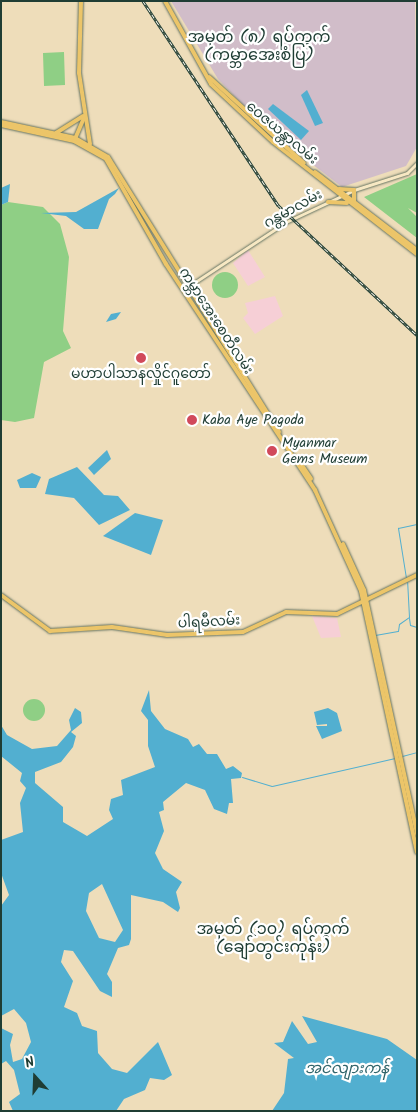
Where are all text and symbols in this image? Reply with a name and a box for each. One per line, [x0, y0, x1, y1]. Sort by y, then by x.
district label: အမှတ် (၈) ရပ်ကွက် (ကမ္ဘာအေးစံပြ) [188, 28, 330, 66]
street label: ဝေဇယန္တာလမ်း [243, 98, 321, 168]
street label: ဂန္တမာလမ်း [261, 186, 325, 232]
street label: ကမ္ဘာအေးစေတီလမ်း [175, 264, 257, 378]
marker: မဟာပါသာနလှိုင်ဂူတော် [135, 352, 147, 364]
place label: မဟာပါသာနလှိုင်ဂူတော် [71, 366, 211, 382]
place label: Kaba Aye Pagoda [202, 412, 304, 428]
marker: Kaba Aye Pagoda [186, 414, 198, 426]
place label: Myanmar Gems Museum [282, 435, 367, 468]
marker: Myanmar Gems Museum [266, 445, 278, 457]
street label: ပါရမီလမ်း [177, 612, 241, 632]
district label: အမှတ် (၁၀) ရပ်ကွက် (ချော်တွင်းကုန်း) [197, 920, 349, 958]
text: N [22, 1051, 38, 1075]
north arrow [10, 1052, 60, 1102]
water label: အင်လျားကန် [305, 1061, 389, 1079]

